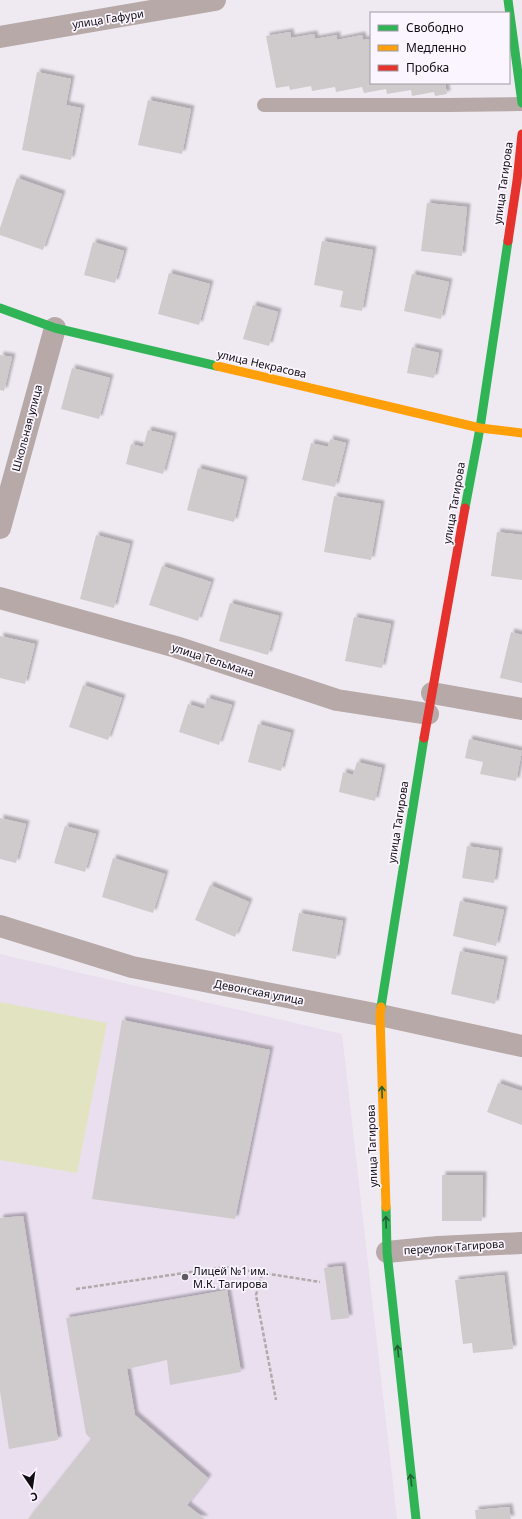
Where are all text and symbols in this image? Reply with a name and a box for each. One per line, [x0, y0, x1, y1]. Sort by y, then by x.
street label: улица Гафури [71, 5, 145, 32]
legend [370, 12, 510, 84]
text: Свободно [406, 19, 464, 36]
text: Медленно [406, 39, 466, 56]
text: Пробка [406, 59, 449, 76]
street label: улица Тагирова [489, 141, 516, 225]
street label: улица Некрасова [216, 346, 308, 381]
street label: Школьная улица [8, 383, 45, 473]
street label: улица Тагирова [439, 461, 468, 545]
street label: улица Тельмана [170, 639, 256, 680]
street label: улица Тагирова [384, 780, 411, 864]
street label: Девонская улица [213, 975, 305, 1008]
one-way arrow [378, 1086, 386, 1099]
street label: улица Тагирова [363, 1104, 380, 1188]
one-way arrow [382, 1216, 390, 1229]
street label: переулок Тагирова [403, 1236, 505, 1258]
place label: Лицей №1 им. М.К. Тагирова [193, 1263, 269, 1291]
marker: Лицей №1 им. М.К. Тагирова [180, 1272, 190, 1282]
one-way arrow [394, 1345, 401, 1358]
north arrow [12, 1467, 52, 1507]
one-way arrow [408, 1474, 415, 1487]
text: С [29, 1489, 40, 1505]

